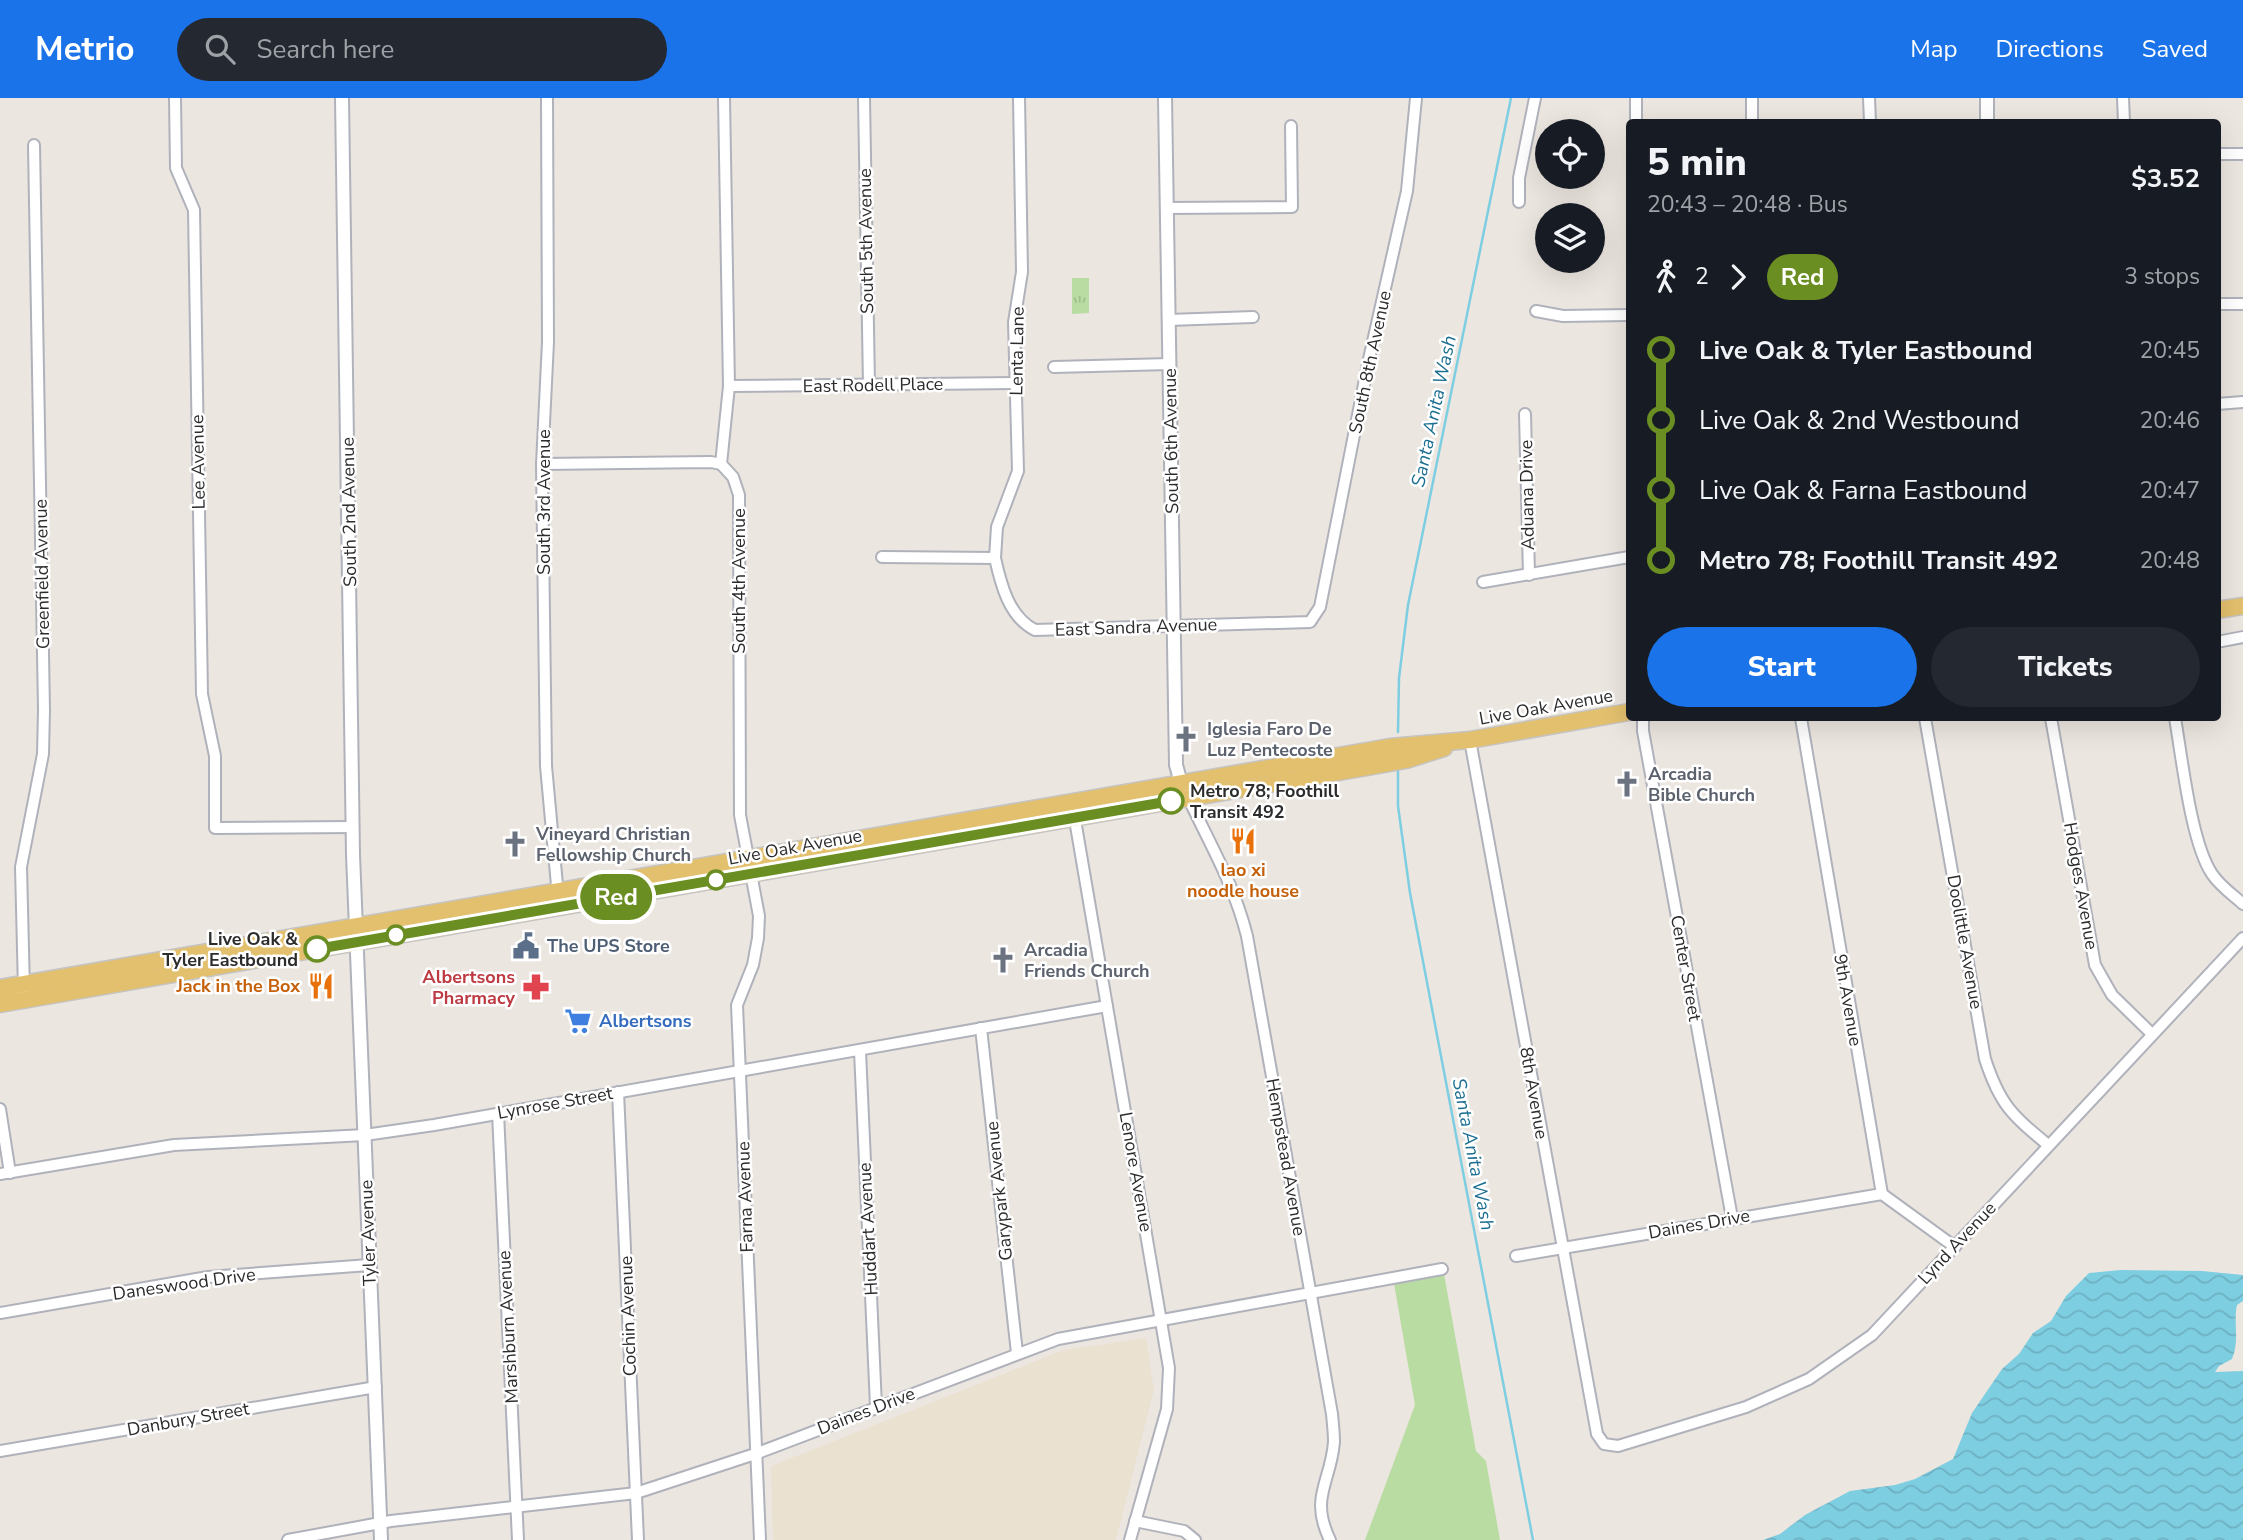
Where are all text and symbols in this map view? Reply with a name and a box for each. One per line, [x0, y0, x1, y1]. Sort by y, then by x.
search box [177, 18, 667, 81]
text: Metrio [35, 27, 135, 72]
icon: search [201, 30, 239, 68]
text: Search here [257, 32, 394, 67]
text: Map [1910, 33, 1957, 65]
text: Directions [1995, 33, 2104, 65]
text: Saved [2142, 33, 2208, 65]
map controls [1535, 119, 1605, 273]
button: locate [1535, 119, 1605, 189]
text: 5 min [1647, 137, 1747, 188]
text: $3.52 [2131, 161, 2200, 196]
street label: South 5th Avenue [853, 168, 879, 314]
text: 20:43 – 20:48 · Bus [1647, 189, 1848, 220]
button: layers [1535, 203, 1605, 273]
icon: walk [1647, 258, 1685, 296]
icon: forward [1719, 258, 1757, 296]
text: 2 [1695, 261, 1709, 292]
text: Red [1781, 261, 1824, 293]
text: 3 stops [2124, 261, 2200, 292]
street label: South 8th Avenue [1343, 288, 1397, 436]
street label: Lenta Lane [1004, 306, 1030, 396]
water label: Santa Anita Wash [1405, 333, 1463, 490]
text: Live Oak & Tyler Eastbound [1699, 333, 2032, 368]
text: 20:45 [2140, 335, 2200, 366]
street label: South 6th Avenue [1158, 368, 1184, 514]
street label: East Rodell Place [803, 372, 943, 398]
text: Live Oak & 2nd Westbound [1699, 403, 2020, 438]
text: 20:46 [2140, 405, 2200, 436]
street label: Lee Avenue [185, 414, 211, 510]
street label: South 3rd Avenue [532, 429, 556, 575]
street label: South 2nd Avenue [336, 437, 362, 587]
street label: Aduana Drive [1514, 440, 1540, 550]
text: Live Oak & Farna Eastbound [1699, 473, 2027, 508]
text: 20:47 [2140, 475, 2200, 506]
street label: Greenfield Avenue [29, 499, 55, 649]
street label: South 4th Avenue [727, 508, 751, 654]
text: Metro 78; Foothill Transit 492 [1699, 543, 2058, 578]
text: 20:48 [2140, 545, 2200, 576]
street label: East Sandra Avenue [1054, 612, 1218, 642]
button: Start [1647, 627, 1917, 707]
button: Tickets [1931, 627, 2200, 707]
street label: Live Oak Avenue [1477, 683, 1615, 731]
place label: Iglesia Faro De Luz Pentecoste [1207, 717, 1333, 762]
church icon: Iglesia Faro De Luz Pentecoste [1171, 724, 1201, 754]
place label: Arcadia Bible Church [1648, 762, 1755, 807]
church icon: Arcadia Bible Church [1612, 769, 1642, 799]
place label: Metro 78; Foothill Transit 492 [1190, 779, 1340, 824]
marker: Metro 78; Foothill Transit 492 [1158, 788, 1184, 814]
street label: Hodges Avenue [2058, 820, 2104, 952]
place label: Vineyard Christian Fellowship Church [535, 822, 691, 867]
street label: Live Oak Avenue [726, 823, 864, 871]
restaurant icon: lao xi noodle house [1228, 826, 1258, 856]
church icon: Vineyard Christian Fellowship Church [500, 829, 530, 859]
place label: lao xi noodle house [1187, 858, 1299, 903]
unlabelled marker [706, 870, 726, 890]
street label: Doolittle Avenue [1941, 873, 1989, 1011]
line badge: Red [576, 874, 656, 920]
text: Red [594, 881, 638, 913]
street label: Center Street [1665, 913, 1707, 1024]
unlabelled marker [386, 925, 406, 945]
place label: Live Oak & Tyler Eastbound [162, 927, 299, 972]
public building icon: The UPS Store [511, 931, 541, 961]
place label: The UPS Store [547, 934, 670, 958]
marker: Live Oak & Tyler Eastbound [304, 936, 330, 962]
place label: Arcadia Friends Church [1024, 938, 1149, 983]
church icon: Arcadia Friends Church [988, 945, 1018, 975]
street label: 9th Avenue [1828, 952, 1868, 1048]
place label: Albertsons Pharmacy [422, 965, 516, 1010]
restaurant icon: Jack in the Box [306, 971, 336, 1001]
pharmacy icon: Albertsons Pharmacy [521, 972, 551, 1002]
place label: Jack in the Box [175, 974, 300, 998]
supermarket icon: Albertsons [563, 1006, 593, 1036]
place label: Albertsons [599, 1009, 692, 1033]
street label: 8th Avenue [1514, 1045, 1554, 1141]
street label: Hempstead Avenue [1260, 1076, 1312, 1238]
water label: Santa Anita Wash [1446, 1076, 1501, 1233]
street label: Lynrose Street [495, 1081, 615, 1125]
street label: Lenore Avenue [1114, 1110, 1158, 1234]
street label: Garypark Avenue [980, 1120, 1018, 1262]
street label: Farna Avenue [731, 1141, 759, 1253]
street label: Huddart Avenue [853, 1162, 883, 1296]
street label: Tyler Avenue [354, 1180, 382, 1286]
street label: Lynd Avenue [1912, 1196, 2002, 1290]
street label: Daines Drive [1646, 1203, 1752, 1245]
street label: Marshburn Avenue [492, 1250, 524, 1404]
street label: Cochin Avenue [614, 1255, 642, 1377]
street label: Daneswood Drive [111, 1262, 257, 1306]
street label: Daines Drive [814, 1381, 918, 1441]
street label: Danbury Street [125, 1396, 252, 1442]

